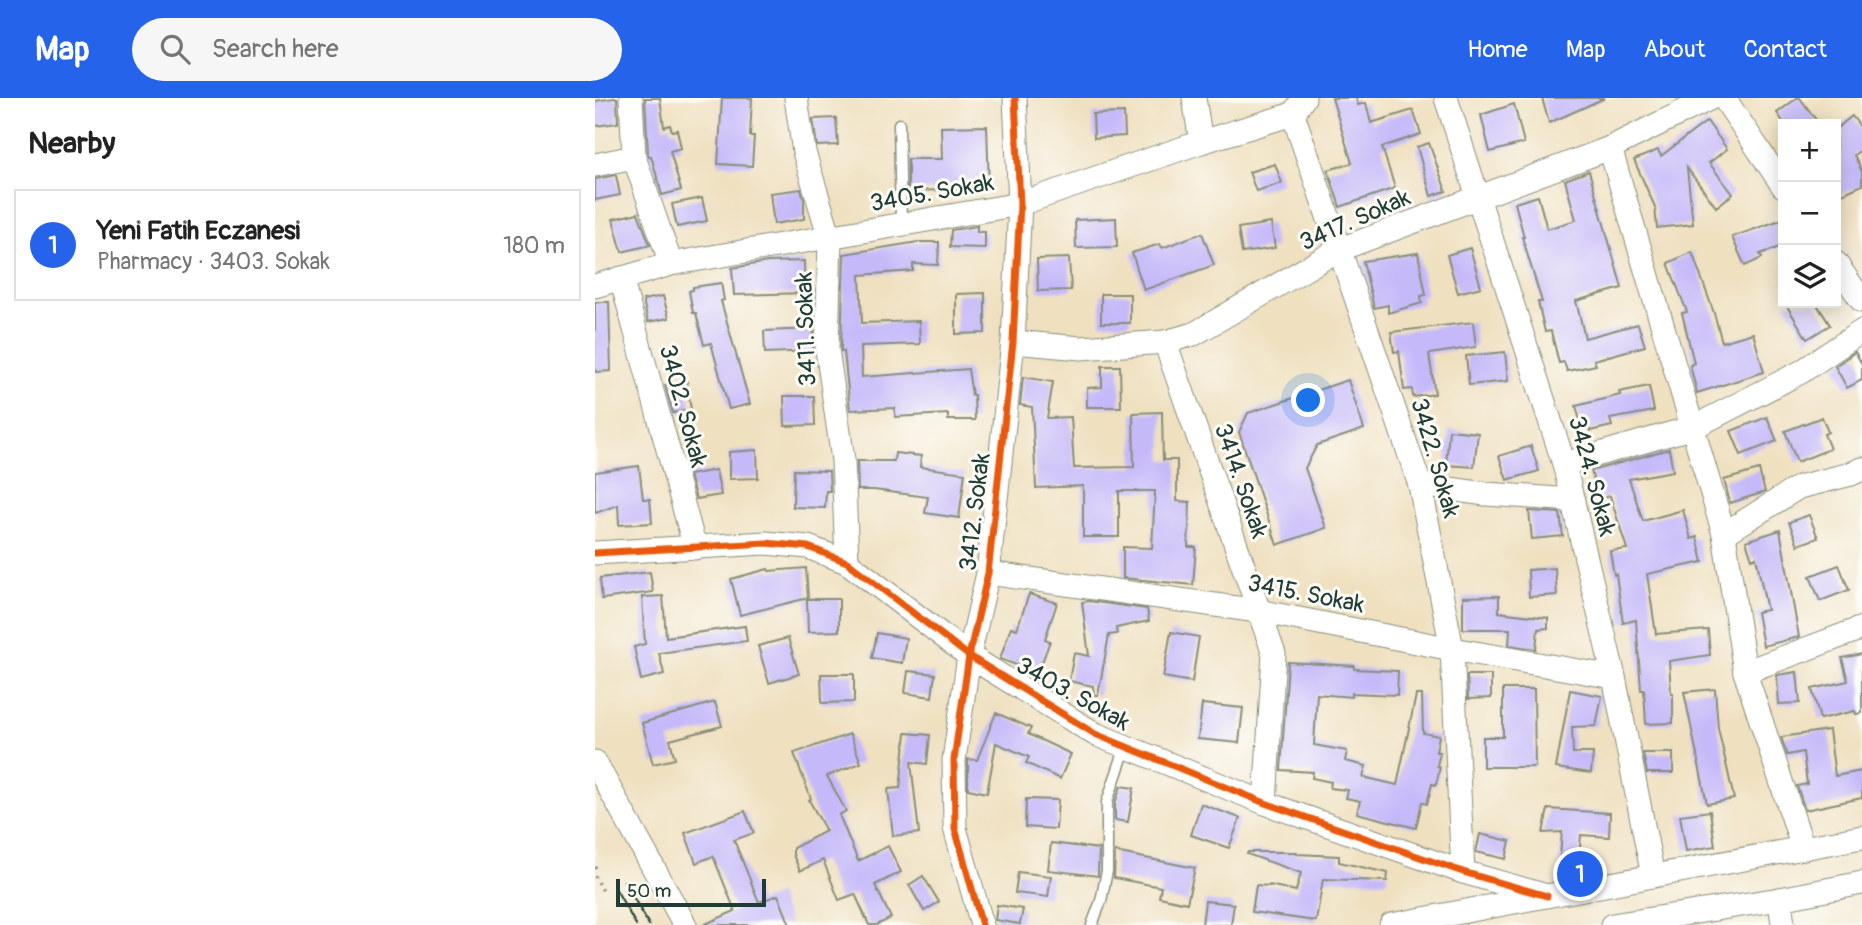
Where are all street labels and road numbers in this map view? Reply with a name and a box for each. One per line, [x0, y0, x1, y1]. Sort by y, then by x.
street label: 3405. Sokak [868, 168, 996, 218]
street label: 3417. Sokak [1295, 183, 1415, 257]
street label: 3411. Sokak [790, 271, 822, 387]
street label: 3402. Sokak [653, 342, 713, 470]
street label: 3422. Sokak [1404, 395, 1466, 521]
street label: 3424. Sokak [1562, 413, 1622, 539]
street label: 3414. Sokak [1208, 420, 1274, 542]
street label: 3412. Sokak [953, 451, 997, 573]
street label: 3415. Sokak [1245, 568, 1367, 620]
street label: 3403. Sokak [1011, 651, 1135, 737]

